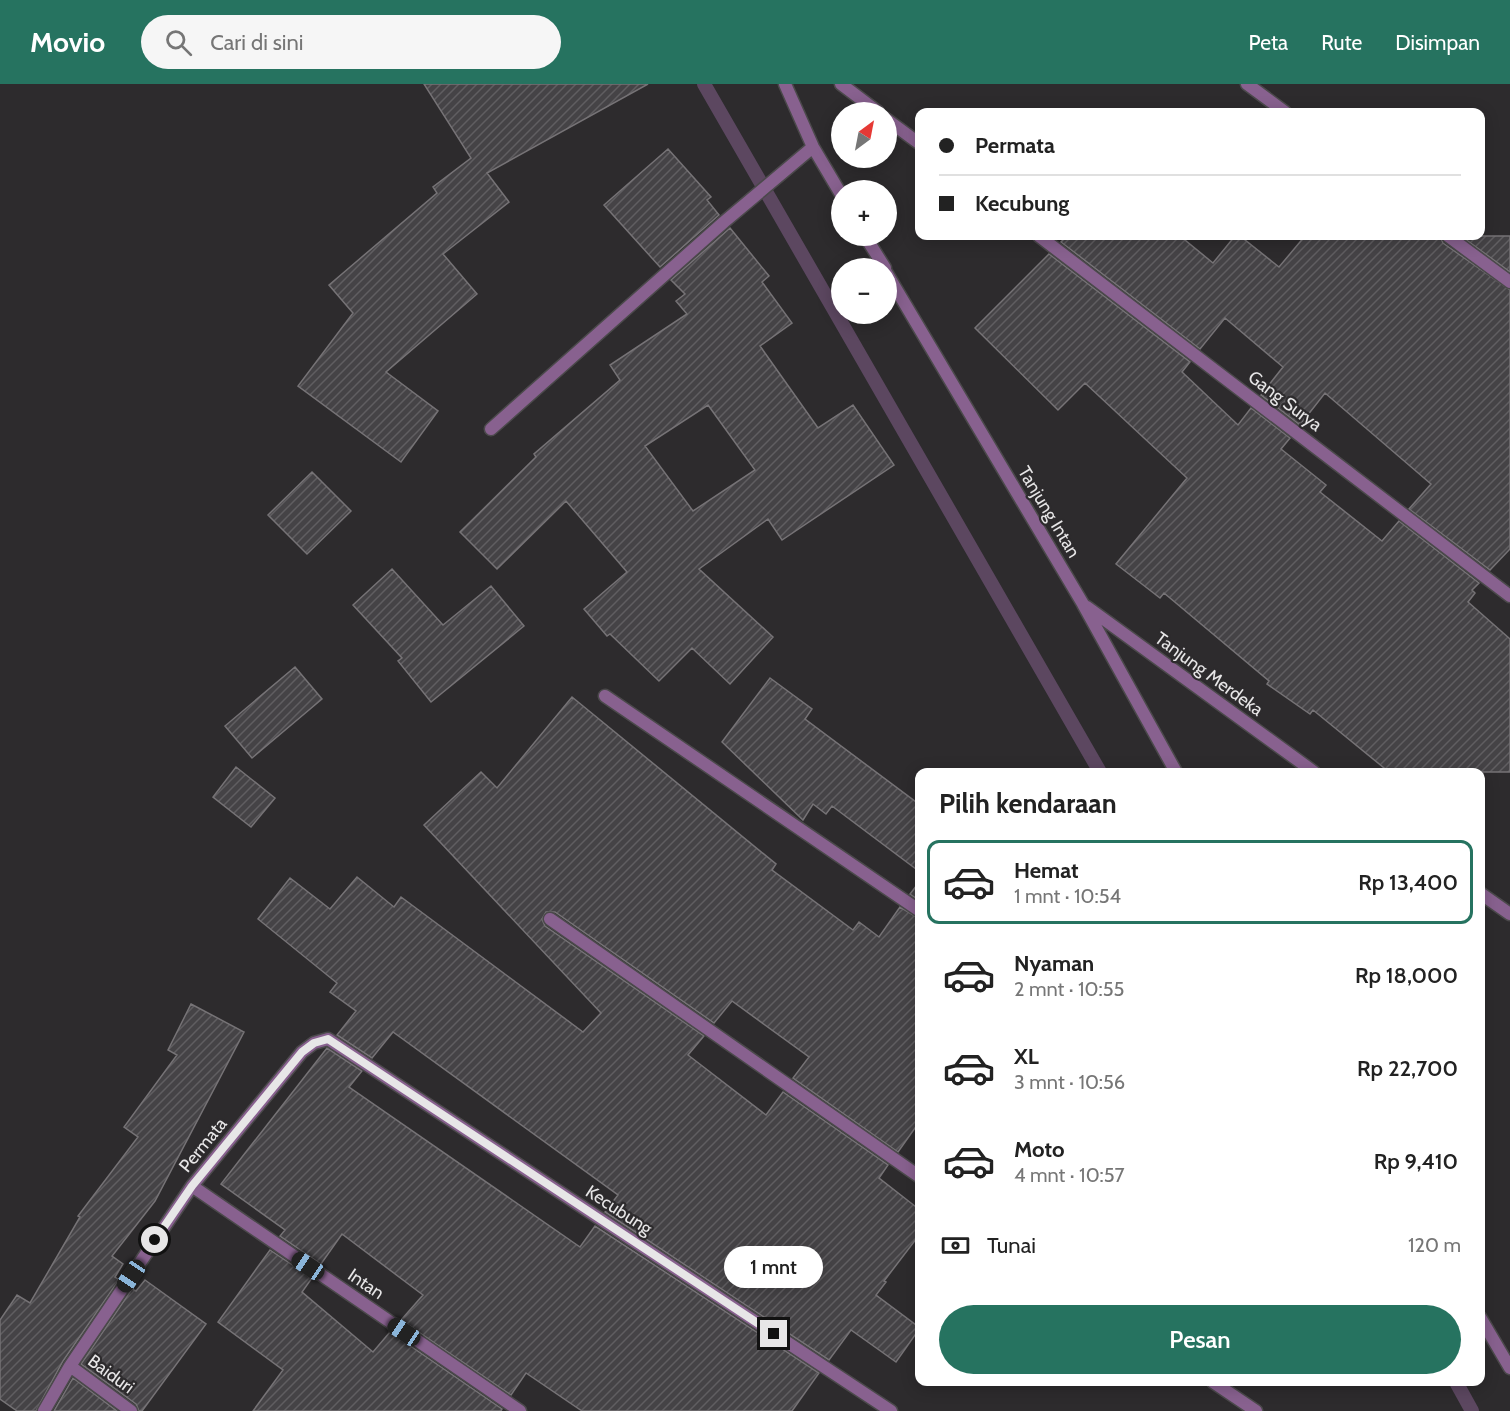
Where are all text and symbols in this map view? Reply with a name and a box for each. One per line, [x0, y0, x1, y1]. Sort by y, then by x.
search box [141, 15, 561, 69]
text: Movio [30, 25, 105, 59]
icon: search [162, 26, 195, 59]
text: Cari di sini [210, 29, 304, 56]
text: Peta [1249, 30, 1288, 55]
text: Rute [1321, 30, 1362, 55]
text: Disimpan [1395, 30, 1480, 55]
north arrow [831, 102, 897, 168]
map controls [831, 102, 897, 324]
text: Permata [975, 132, 1055, 159]
button: + [831, 180, 897, 246]
text: Kecubung [975, 190, 1069, 217]
button: − [831, 258, 897, 324]
street label: Gang Surya [1244, 366, 1327, 436]
street label: Tanjung Intan [1013, 462, 1085, 562]
street label: Tanjung Merdeka [1151, 627, 1268, 721]
text: Pilih kendaraan [939, 787, 1117, 820]
icon: car [942, 855, 996, 909]
text: Hemat [1014, 857, 1079, 884]
text: Rp 13,400 [1358, 869, 1458, 896]
text: 1 mnt · 10:54 [1014, 884, 1121, 908]
icon: car [942, 948, 996, 1002]
text: Nyaman [1014, 950, 1094, 977]
text: Rp 18,000 [1355, 962, 1458, 989]
text: 2 mnt · 10:55 [1014, 977, 1124, 1001]
icon: car [942, 1041, 996, 1095]
text: XL [1014, 1043, 1039, 1070]
text: Rp 22,700 [1357, 1055, 1458, 1082]
text: 3 mnt · 10:56 [1014, 1070, 1125, 1094]
street label: Permata [174, 1113, 232, 1177]
icon: car [942, 1134, 996, 1188]
text: Moto [1014, 1136, 1065, 1163]
text: Rp 9,410 [1374, 1148, 1458, 1175]
text: 4 mnt · 10:57 [1014, 1163, 1125, 1187]
street label: Kecubung [582, 1180, 657, 1240]
route start [141, 1226, 168, 1253]
icon: cash [939, 1229, 972, 1262]
text: Tunai [987, 1232, 1036, 1259]
text: 120 m [1408, 1233, 1461, 1257]
callout: 1 mnt [724, 1247, 824, 1289]
car [288, 1248, 328, 1284]
text: 1 mnt [750, 1255, 797, 1279]
car [113, 1256, 149, 1296]
street label: Intan [344, 1264, 388, 1304]
button: Pesan [939, 1305, 1461, 1374]
car [384, 1314, 424, 1350]
route end [760, 1320, 787, 1347]
street label: Baiduri [83, 1350, 139, 1398]

